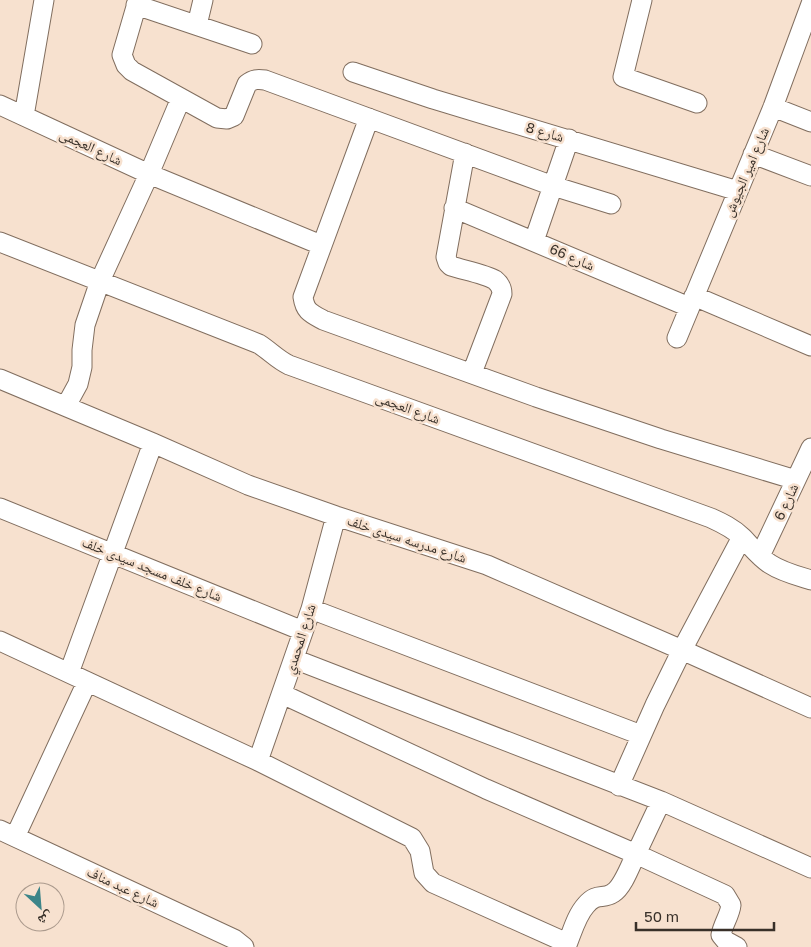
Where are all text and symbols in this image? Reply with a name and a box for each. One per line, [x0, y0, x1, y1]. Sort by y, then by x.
street label: شارع 8 [524, 118, 566, 147]
street label: شارع العجمى [56, 125, 125, 170]
street label: شارع امير الجيوش [719, 125, 774, 220]
street label: شارع 66 [546, 240, 597, 275]
street label: شارع العجمى [373, 388, 443, 429]
street label: شارع 6 [770, 481, 803, 524]
street label: شارع مدرسه سيدى خلف [345, 511, 469, 568]
street label: شارع خلف مسجد سيدى خلف [79, 533, 225, 606]
street label: شارع المحمدي [280, 602, 322, 677]
street label: شارع عبد مناف [84, 863, 162, 912]
north arrow [15, 882, 65, 932]
scale bar [636, 900, 774, 932]
text: ش [35, 907, 56, 930]
text: 50 m [644, 907, 679, 925]

